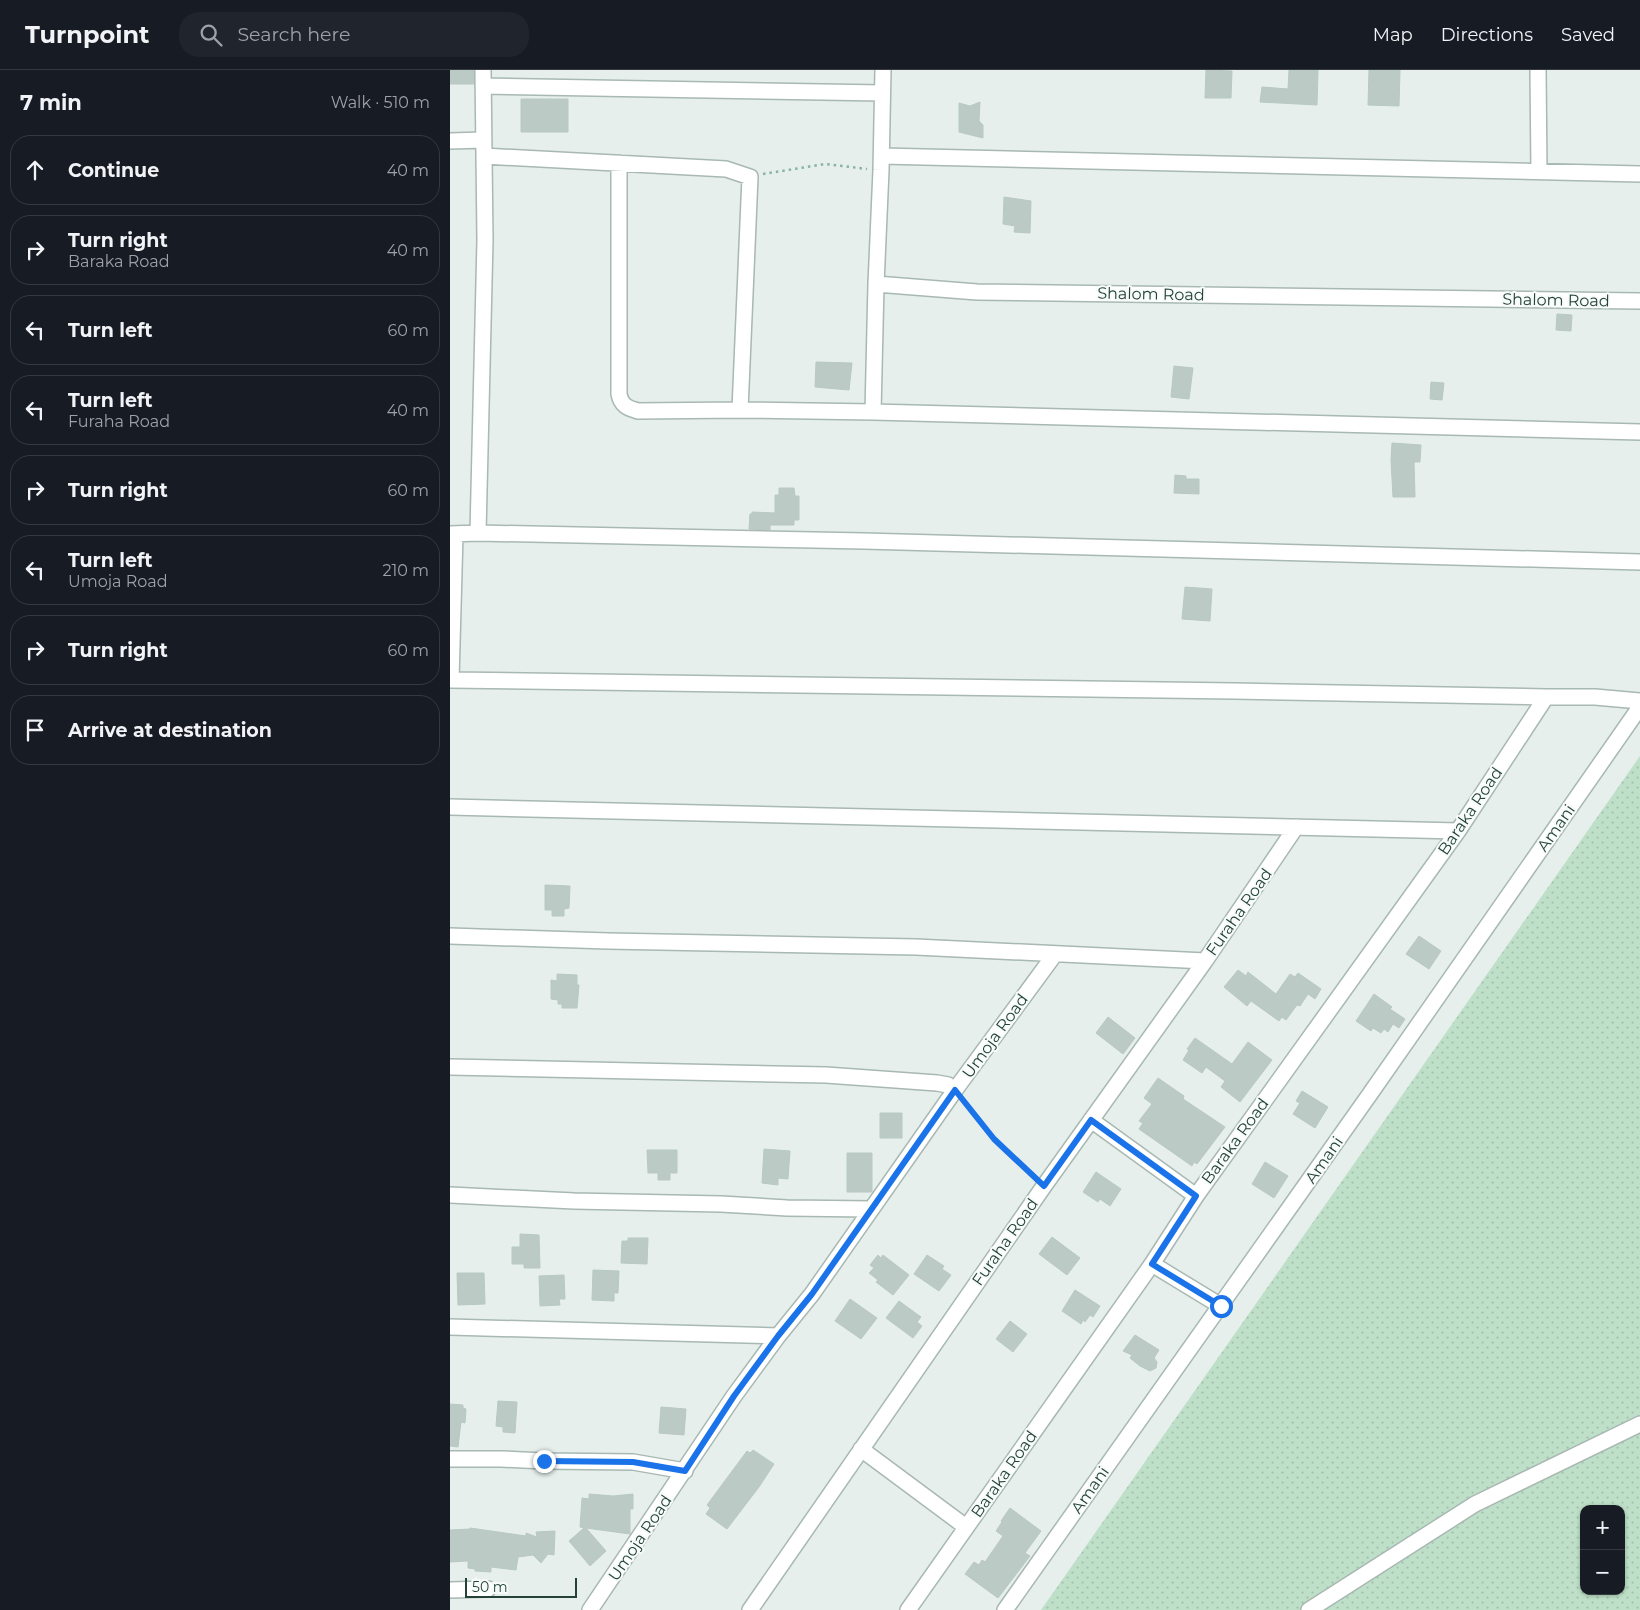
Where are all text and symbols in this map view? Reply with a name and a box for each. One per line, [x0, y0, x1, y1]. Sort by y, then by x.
search box [179, 12, 529, 57]
text: Turnpoint [25, 20, 149, 49]
icon: search [197, 21, 225, 49]
text: Search here [237, 23, 350, 46]
text: Map [1373, 24, 1413, 46]
text: Directions [1441, 24, 1533, 46]
text: Saved [1561, 24, 1615, 46]
text: 7 min [20, 90, 82, 115]
text: Walk · 510 m [331, 93, 430, 112]
icon: ahead [21, 156, 49, 184]
text: Continue [68, 159, 159, 182]
text: 40 m [387, 161, 429, 180]
text: Turn right [68, 229, 168, 252]
icon: right [21, 236, 49, 264]
text: 40 m [387, 241, 429, 260]
text: Baraka Road [68, 252, 170, 271]
street label: Shalom Road [1097, 284, 1205, 304]
street label: Shalom Road [1502, 290, 1610, 310]
icon: left [21, 316, 49, 344]
text: Turn left [68, 319, 153, 342]
text: 60 m [387, 321, 429, 340]
text: Turn left [68, 389, 153, 412]
icon: left [21, 396, 49, 424]
text: 40 m [387, 401, 429, 420]
text: Furaha Road [68, 412, 170, 431]
icon: right [21, 476, 49, 504]
text: Turn right [68, 479, 168, 502]
text: 60 m [387, 481, 429, 500]
text: Turn left [68, 549, 153, 572]
icon: left [21, 556, 49, 584]
text: 210 m [382, 561, 429, 580]
text: Umoja Road [68, 572, 167, 591]
icon: right [21, 636, 49, 664]
text: Turn right [68, 639, 168, 662]
text: 60 m [387, 641, 429, 660]
icon: arrive [21, 716, 49, 744]
text: Arrive at destination [68, 719, 272, 742]
street label: Baraka Road [1434, 764, 1506, 858]
street label: Amani [1533, 801, 1579, 855]
street label: Furaha Road [1202, 865, 1276, 959]
street label: Umoja Road [958, 990, 1032, 1082]
street label: Baraka Road [1197, 1094, 1273, 1188]
street label: Amani [1301, 1133, 1347, 1187]
street label: Furaha Road [968, 1195, 1042, 1289]
route start [1210, 1295, 1233, 1318]
street label: Baraka Road [967, 1427, 1041, 1521]
route end [533, 1450, 556, 1473]
street label: Amani [1067, 1463, 1113, 1517]
street label: Umoja Road [604, 1491, 676, 1585]
map controls [1580, 1505, 1625, 1595]
button: + [1580, 1505, 1625, 1550]
button: − [1580, 1550, 1625, 1595]
scale bar [465, 1575, 578, 1598]
text: 50 m [472, 1578, 508, 1596]

